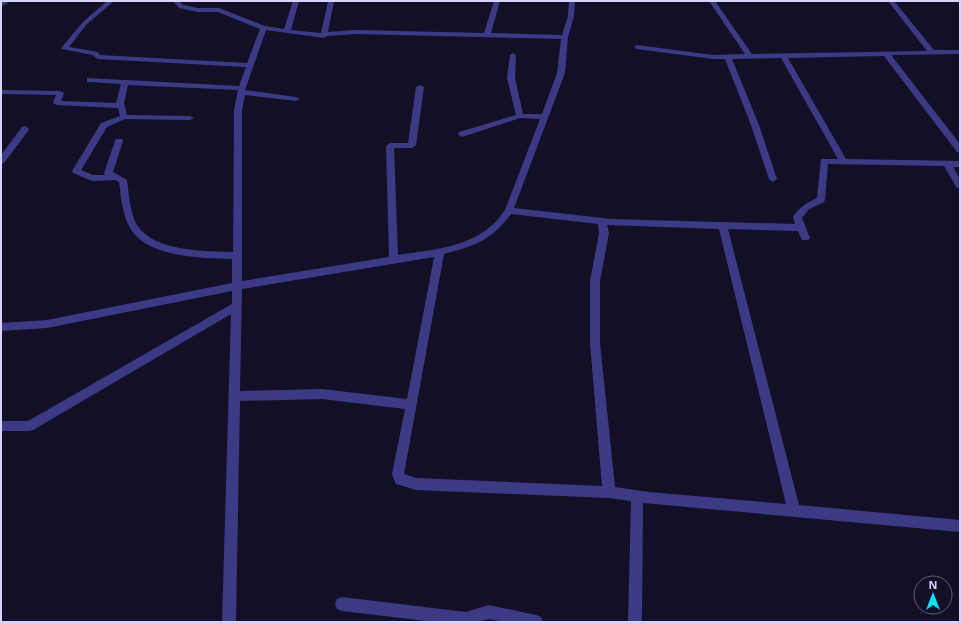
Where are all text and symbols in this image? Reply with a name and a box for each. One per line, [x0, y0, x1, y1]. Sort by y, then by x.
north arrow [913, 575, 953, 615]
text: N [929, 577, 937, 592]

